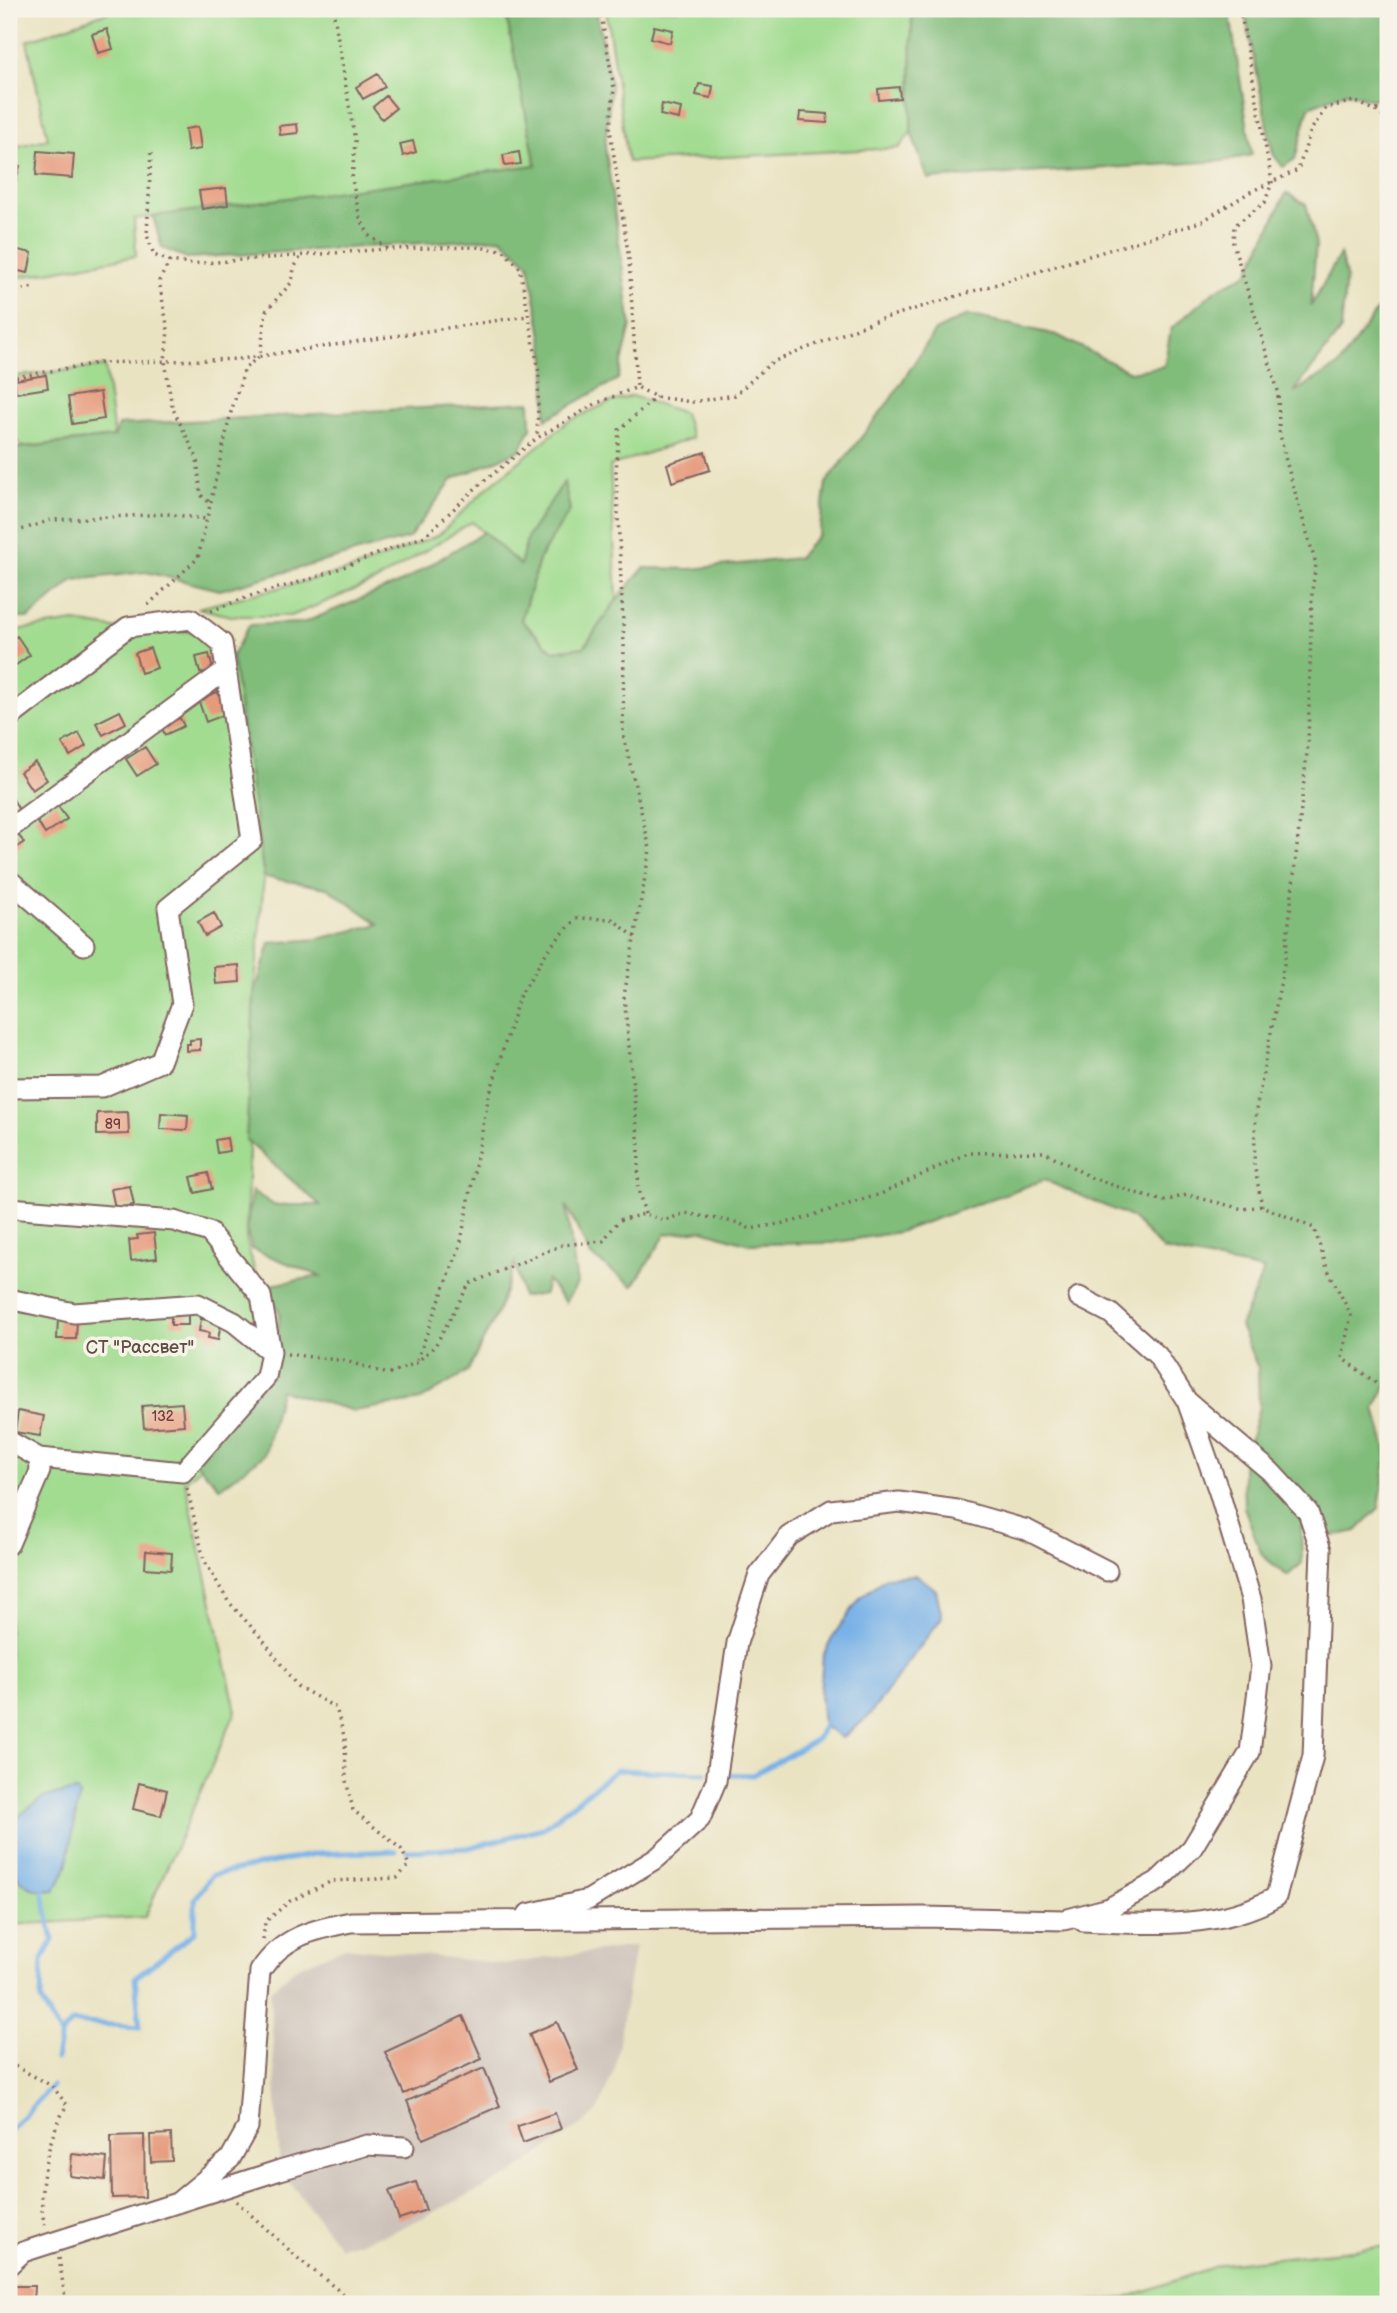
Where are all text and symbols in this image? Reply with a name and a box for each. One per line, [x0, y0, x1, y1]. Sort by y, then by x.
house number: 89 [105, 1116, 121, 1133]
park label: СТ "Рассвет" [86, 1337, 194, 1358]
house number: 132 [152, 1408, 175, 1425]

